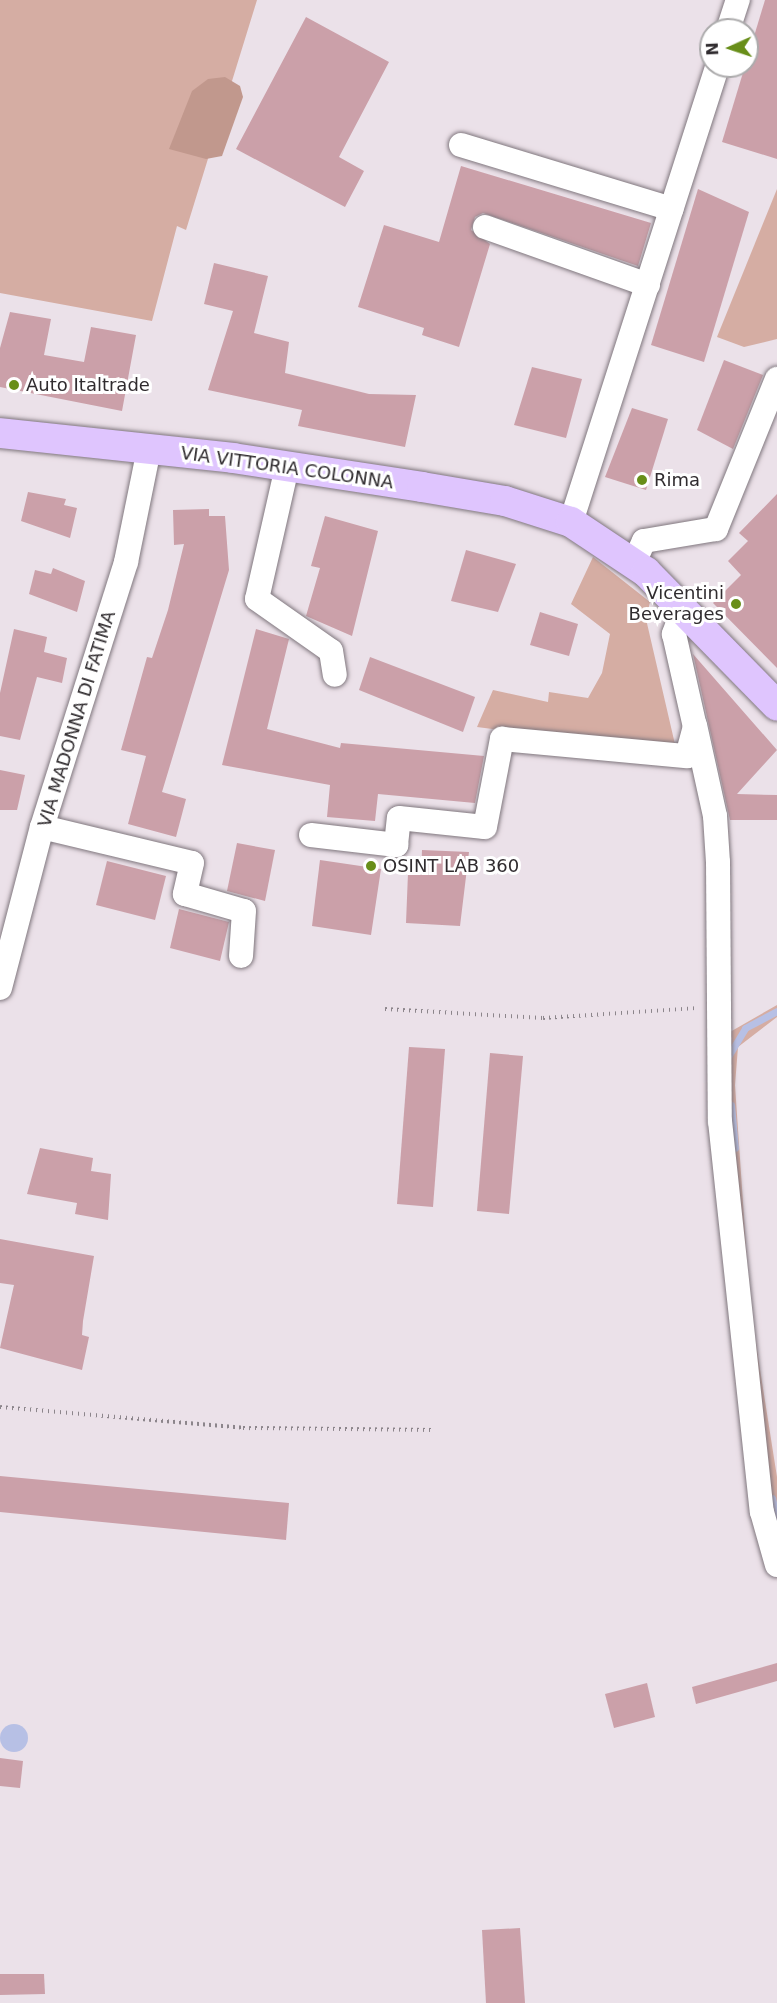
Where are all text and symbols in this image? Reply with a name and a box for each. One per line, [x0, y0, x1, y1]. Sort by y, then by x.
north arrow [699, 18, 759, 78]
text: N [703, 42, 722, 56]
place label: Auto Italtrade [26, 374, 150, 396]
marker: Auto Italtrade [7, 378, 21, 392]
street label: VIA VITTORIA COLONNA [179, 442, 395, 494]
place label: Rima [654, 469, 700, 491]
marker: Rima [635, 473, 649, 487]
place label: Vicentini Beverages [629, 583, 724, 626]
marker: Vicentini Beverages [729, 597, 743, 611]
street label: VIA MADONNA DI FATIMA [34, 608, 120, 830]
place label: OSINT LAB 360 [383, 855, 519, 877]
marker: OSINT LAB 360 [364, 859, 378, 873]

